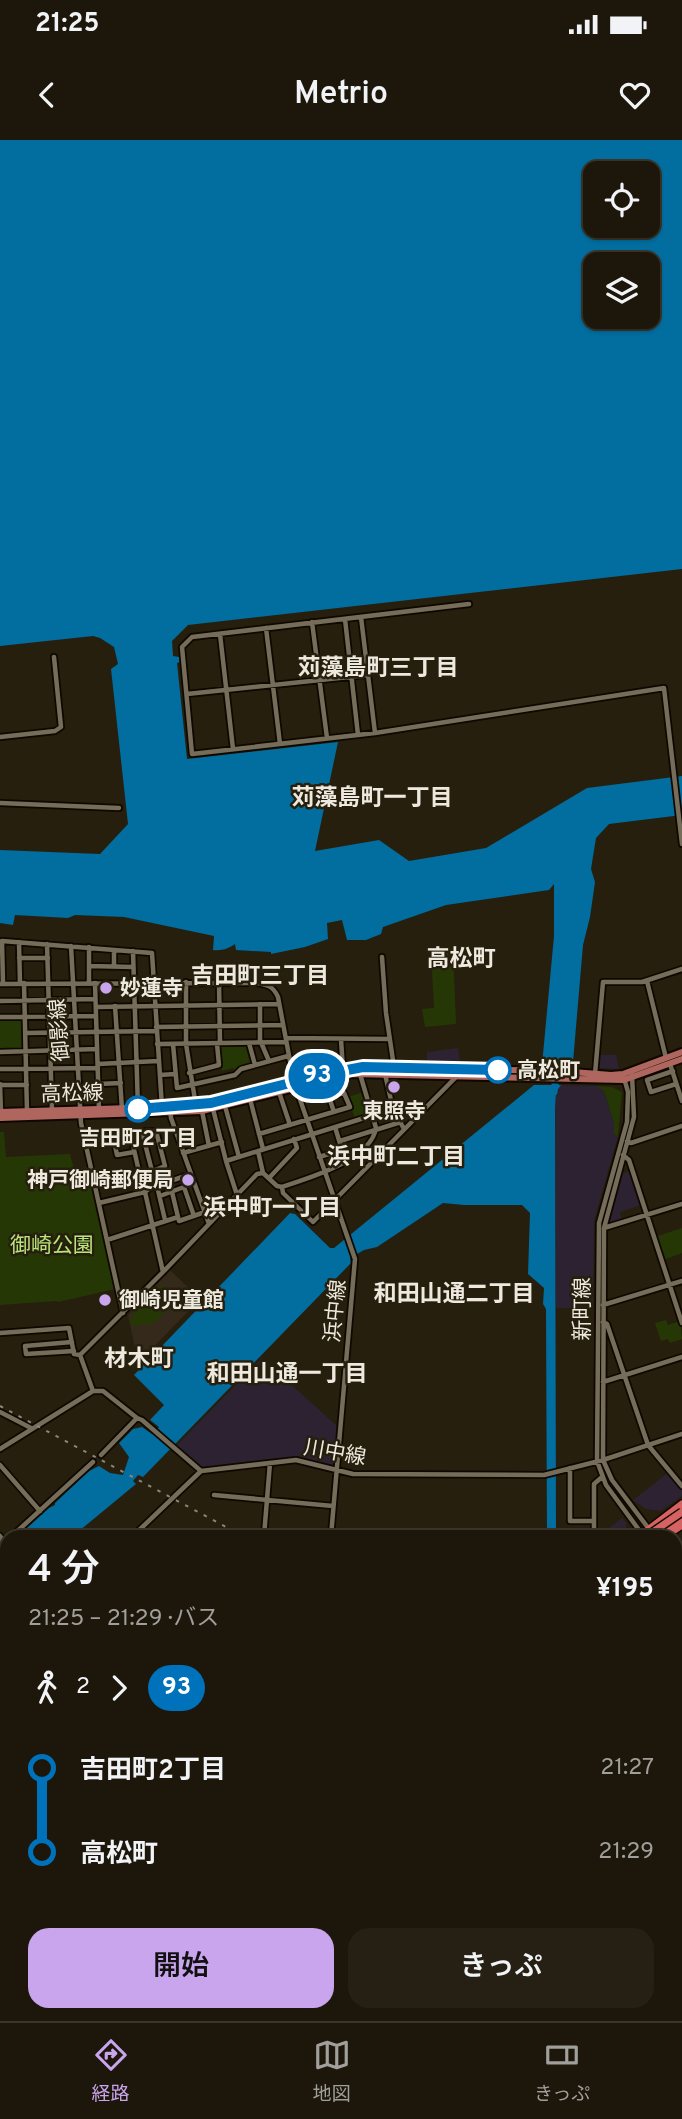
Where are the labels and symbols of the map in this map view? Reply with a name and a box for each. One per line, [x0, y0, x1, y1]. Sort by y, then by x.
district label: 苅藻島町三丁目 [298, 655, 459, 684]
district label: 苅藻島町一丁目 [292, 785, 453, 814]
district label: 高松町 [427, 946, 496, 975]
district label: 吉田町三丁目 [191, 963, 329, 992]
place label: 妙蓮寺 [120, 976, 183, 1003]
marker: 妙蓮寺 [98, 980, 114, 996]
street label: 御影線 [45, 998, 76, 1062]
line badge: 93 [286, 1053, 348, 1099]
marker: 高松町 [485, 1057, 511, 1083]
place label: 高松町 [517, 1058, 580, 1085]
marker: 東照寺 [386, 1079, 402, 1095]
street label: 高松線 [40, 1080, 104, 1109]
marker: 吉田町2丁目 [125, 1096, 151, 1122]
place label: 東照寺 [363, 1099, 426, 1126]
place label: 吉田町2丁目 [79, 1126, 197, 1153]
district label: 浜中町二丁目 [327, 1144, 465, 1173]
place label: 神戸御崎郵便局 [27, 1168, 174, 1195]
marker: 神戸御崎郵便局 [180, 1172, 196, 1188]
district label: 浜中町一丁目 [203, 1195, 341, 1224]
park label: 御崎公園 [10, 1233, 94, 1260]
street label: 浜中線 [320, 1278, 353, 1344]
street label: 新町線 [570, 1278, 597, 1341]
district label: 和田山通二丁目 [374, 1281, 535, 1310]
place label: 御崎児童館 [119, 1288, 224, 1315]
marker: 御崎児童館 [97, 1292, 113, 1308]
district label: 材木町 [105, 1346, 174, 1375]
district label: 和田山通一丁目 [207, 1361, 368, 1390]
street label: 川中線 [301, 1435, 368, 1472]

